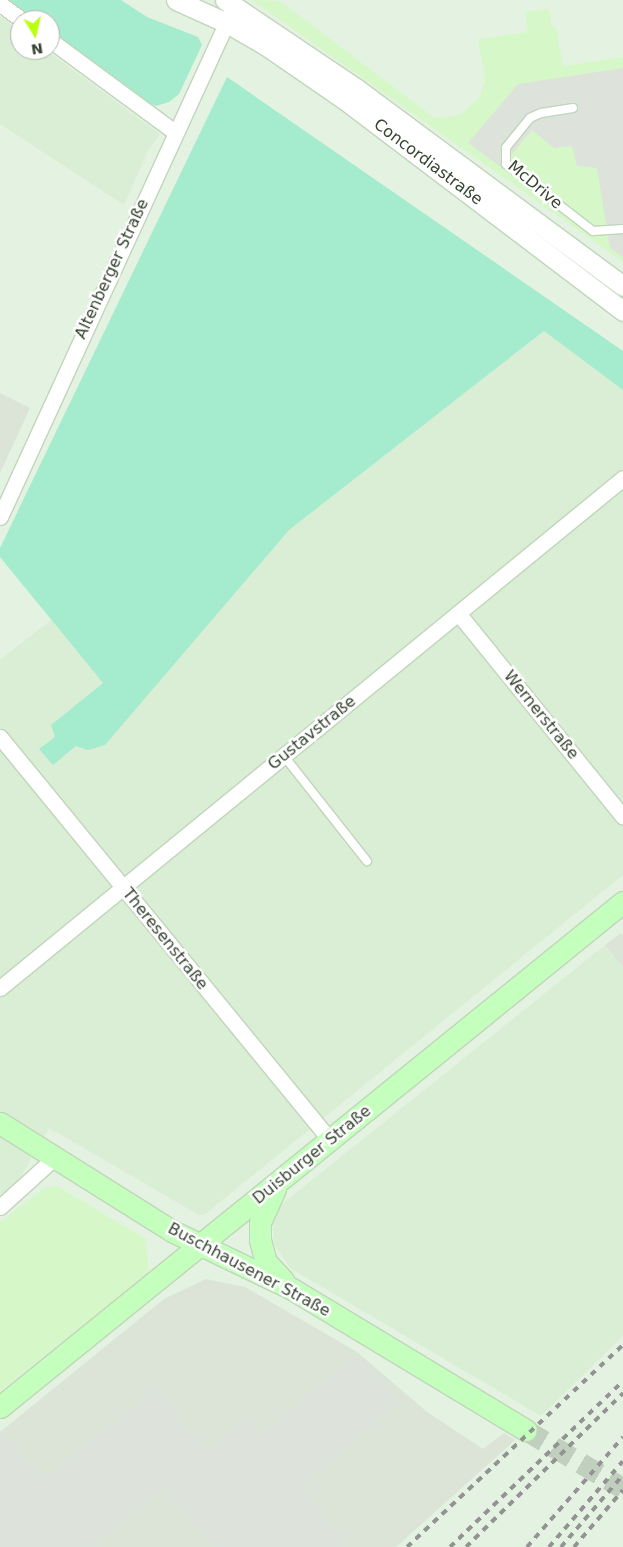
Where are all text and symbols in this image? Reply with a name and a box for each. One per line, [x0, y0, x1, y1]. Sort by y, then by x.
north arrow [10, 10, 60, 60]
text: N [30, 40, 44, 58]
street label: Concordiastraße [370, 115, 486, 209]
street label: McDrive [504, 157, 566, 213]
street label: Altenberger Straße [71, 196, 153, 342]
street label: Wernerstraße [499, 667, 583, 763]
street label: Gustavstraße [264, 692, 360, 774]
street label: Theresenstraße [118, 884, 212, 994]
street label: Duisburger Straße [249, 1102, 375, 1208]
street label: Buschhausener Straße [165, 1219, 333, 1321]

